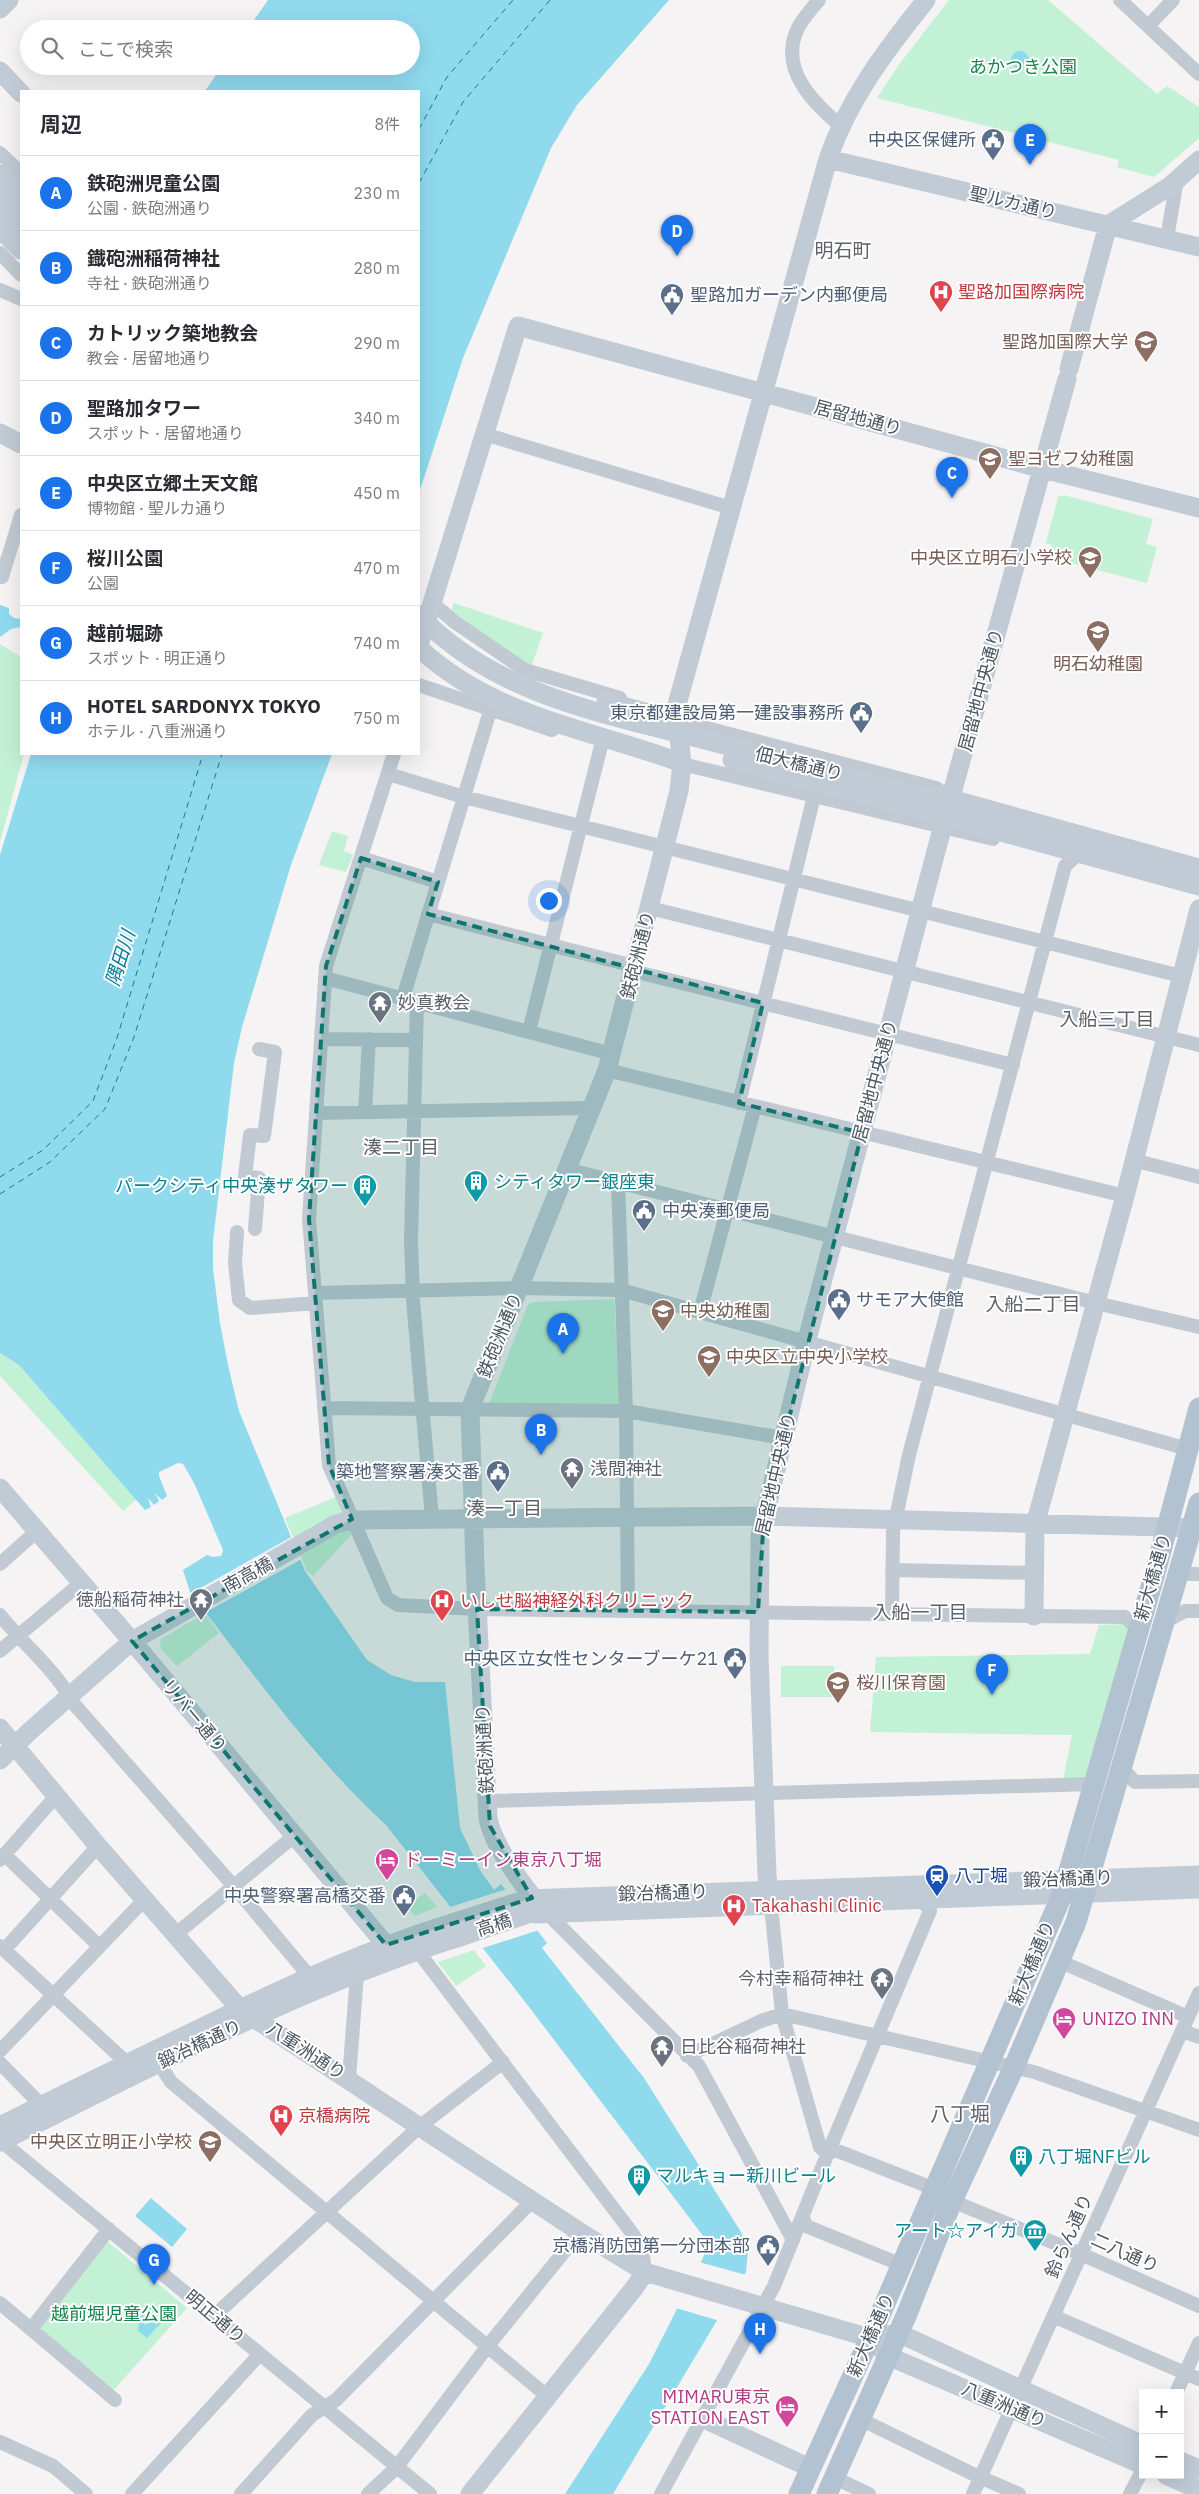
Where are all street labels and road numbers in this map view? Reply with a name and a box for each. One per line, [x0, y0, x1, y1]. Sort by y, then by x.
street label: 聖ルカ通り [967, 181, 1059, 224]
street label: 居留地通り [812, 395, 905, 440]
street label: 居留地中央通り [953, 626, 1008, 754]
street label: 佃大橋通り [753, 741, 846, 786]
street label: 鉄砲洲通り [615, 908, 660, 1001]
street label: 居留地中央通り [847, 1017, 902, 1145]
street label: 鉄砲洲通り [472, 1289, 527, 1381]
street label: 居留地中央通り [750, 1410, 801, 1538]
street label: 新大橋通り [1129, 1530, 1176, 1623]
street label: 南高橋 [219, 1551, 277, 1598]
street label: リバー通り [157, 1674, 232, 1758]
street label: 鉄砲洲通り [471, 1703, 498, 1795]
street label: 鍛冶橋通り [1023, 1865, 1113, 1892]
street label: 鍛冶橋通り [618, 1879, 708, 1906]
street label: 高橋 [473, 1908, 515, 1941]
street label: 新大橋通り [1003, 1917, 1060, 2009]
street label: 鍛冶橋通り [154, 2014, 245, 2073]
street label: 八重洲通り [262, 2016, 350, 2085]
street label: 鈴らん通り [1040, 2190, 1097, 2282]
street label: 二八通り [1088, 2227, 1163, 2278]
street label: 明正通り [180, 2285, 250, 2349]
street label: 新大橋通り [842, 2289, 899, 2381]
street label: 八重洲通り [958, 2376, 1050, 2433]

